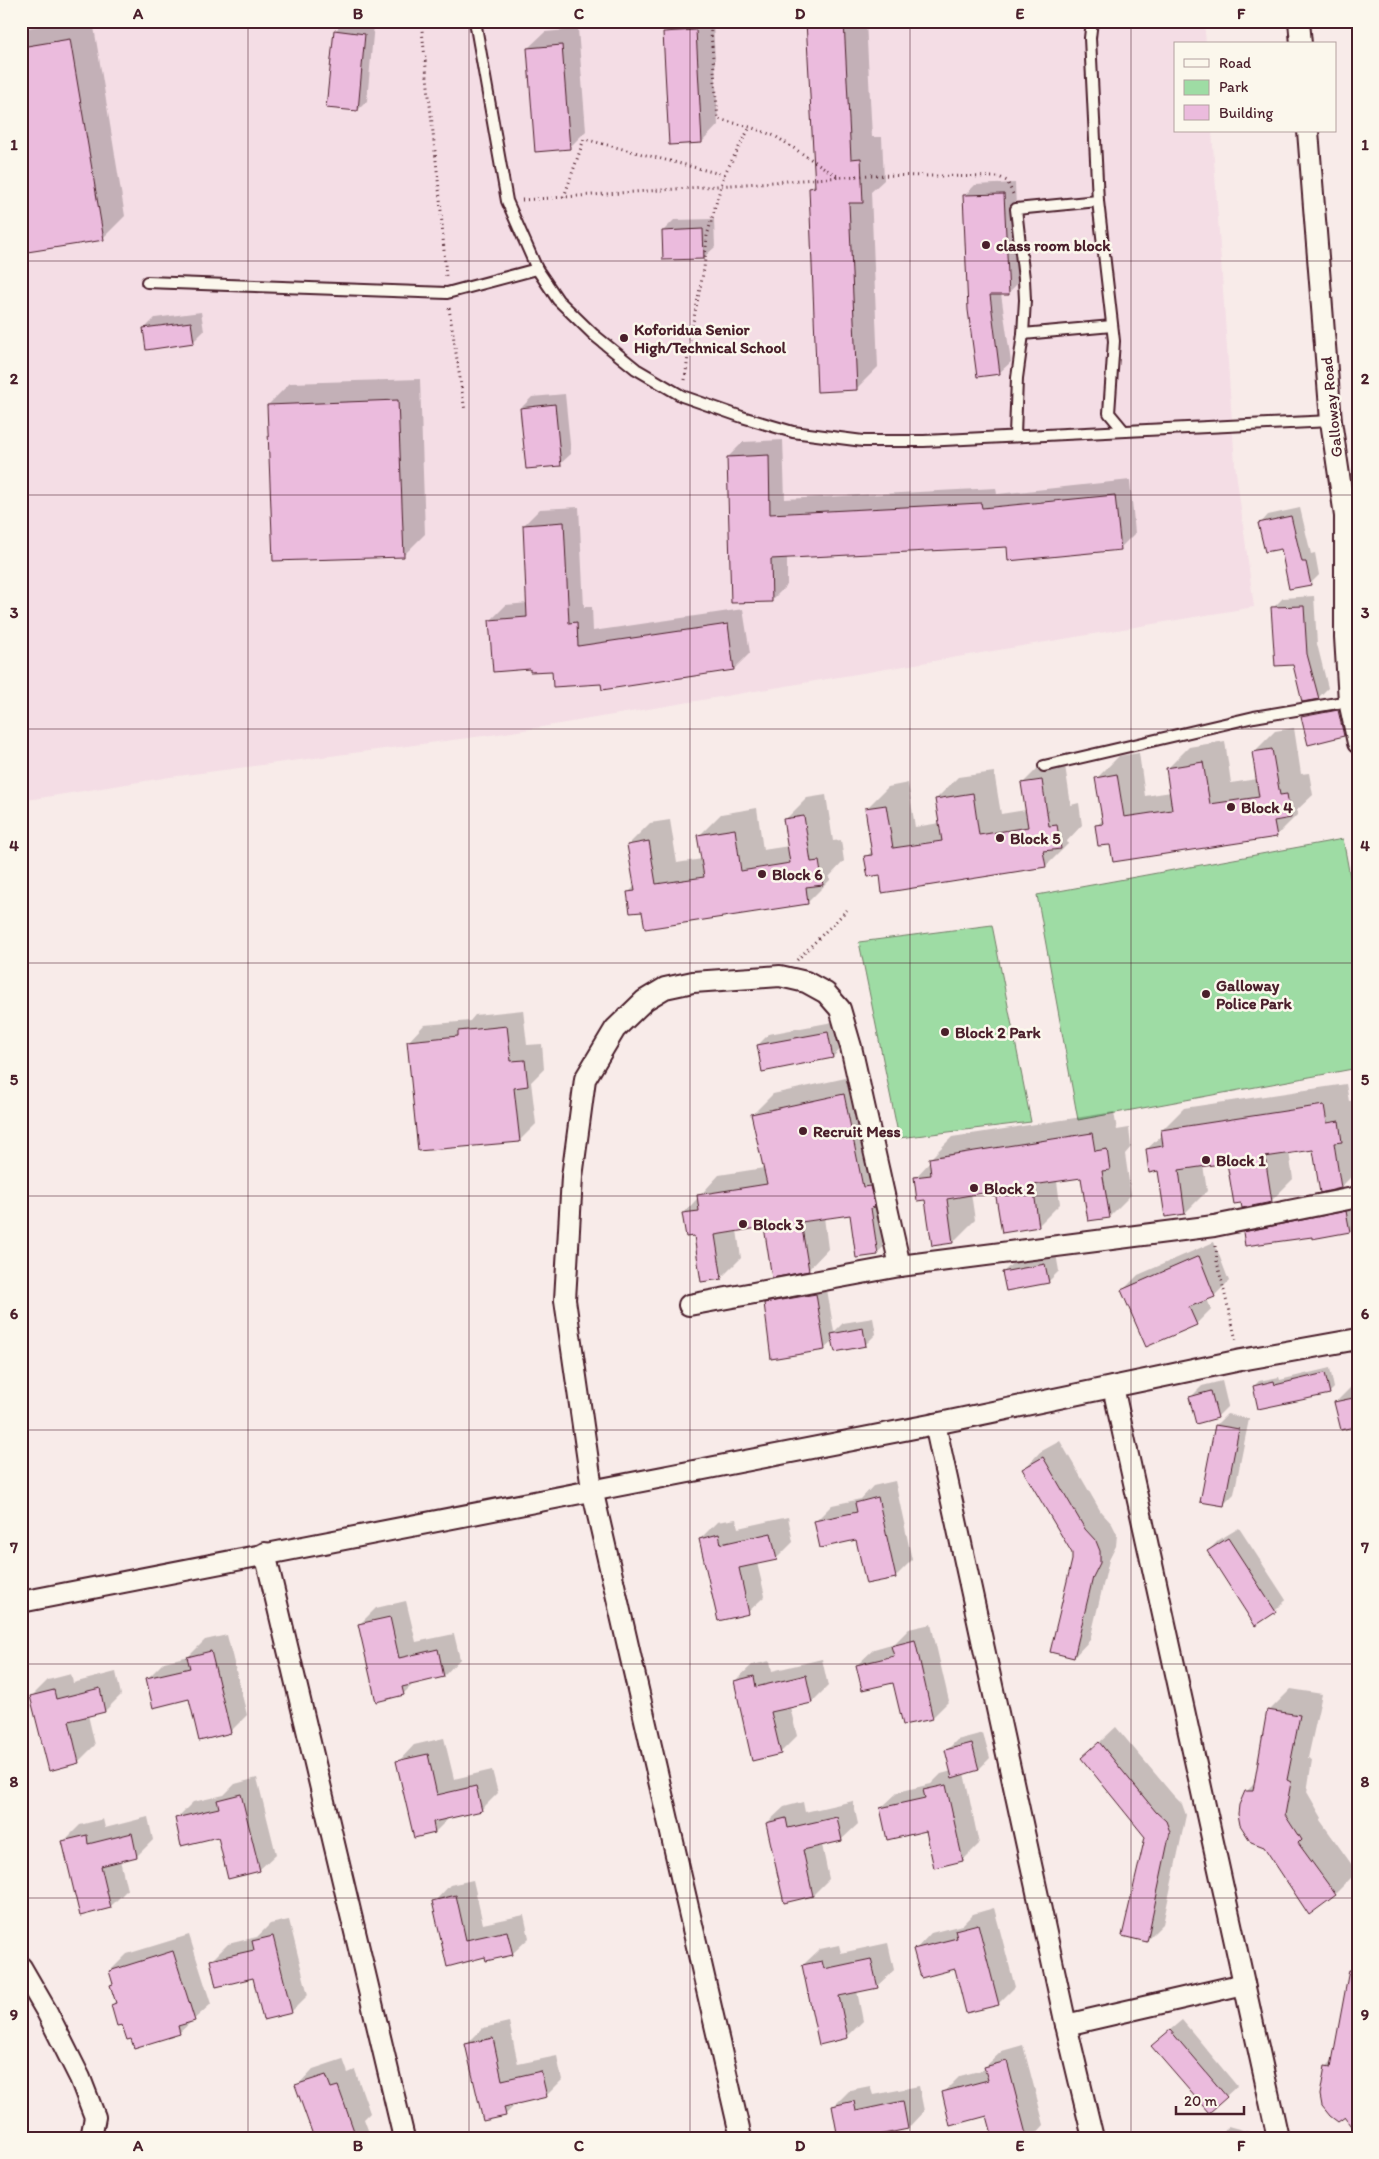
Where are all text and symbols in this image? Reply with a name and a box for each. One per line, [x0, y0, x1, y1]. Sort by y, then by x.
text: A [132, 4, 144, 23]
text: B [353, 4, 364, 23]
text: C [574, 4, 585, 23]
text: D [795, 4, 806, 23]
text: E [1016, 4, 1025, 23]
text: F [1237, 4, 1246, 23]
legend [1174, 42, 1336, 132]
text: Road [1219, 54, 1252, 72]
text: Park [1219, 78, 1249, 96]
text: Building [1219, 104, 1273, 122]
text: 1 [10, 135, 18, 154]
text: 1 [1361, 135, 1369, 154]
place label: class room block [996, 236, 1111, 255]
marker: class room block [980, 239, 992, 251]
place label: Koforidua Senior High/Technical School [634, 320, 787, 358]
marker: Koforidua Senior High/Technical School [618, 332, 630, 344]
street label: Galloway Road [1317, 355, 1346, 458]
text: 2 [10, 369, 19, 388]
text: 2 [1361, 369, 1370, 388]
text: 3 [10, 603, 19, 622]
text: 3 [1361, 603, 1370, 622]
place label: Block 4 [1241, 798, 1293, 817]
marker: Block 4 [1225, 801, 1237, 813]
place label: Block 5 [1010, 829, 1061, 848]
marker: Block 5 [994, 832, 1006, 844]
text: 4 [9, 836, 19, 855]
text: 4 [1360, 836, 1370, 855]
place label: Block 6 [772, 865, 823, 884]
marker: Block 6 [756, 868, 768, 880]
place label: Galloway Police Park [1216, 976, 1292, 1013]
marker: Galloway Police Park [1200, 988, 1212, 1000]
place label: Block 2 Park [955, 1023, 1042, 1042]
marker: Block 2 Park [939, 1026, 951, 1038]
text: 5 [10, 1070, 19, 1089]
text: 5 [1361, 1070, 1370, 1089]
place label: Recruit Mess [813, 1122, 901, 1141]
marker: Recruit Mess [797, 1125, 809, 1137]
place label: Block 1 [1216, 1151, 1266, 1170]
marker: Block 1 [1200, 1154, 1212, 1166]
place label: Block 2 [984, 1179, 1035, 1198]
marker: Block 2 [968, 1182, 980, 1194]
place label: Block 3 [753, 1215, 804, 1234]
marker: Block 3 [737, 1218, 749, 1230]
text: 6 [10, 1304, 19, 1323]
text: 6 [1361, 1304, 1370, 1323]
text: 7 [9, 1538, 18, 1557]
text: 7 [1360, 1538, 1369, 1557]
text: 8 [10, 1772, 19, 1791]
text: 8 [1361, 1772, 1370, 1791]
text: 9 [10, 2005, 18, 2024]
text: 9 [1361, 2005, 1369, 2024]
scale bar [1176, 2084, 1244, 2116]
text: 20 m [1184, 2092, 1218, 2110]
text: A [132, 2136, 144, 2155]
text: B [353, 2136, 364, 2155]
text: C [574, 2136, 585, 2155]
text: D [795, 2136, 806, 2155]
text: E [1016, 2136, 1025, 2155]
text: F [1237, 2136, 1246, 2155]

